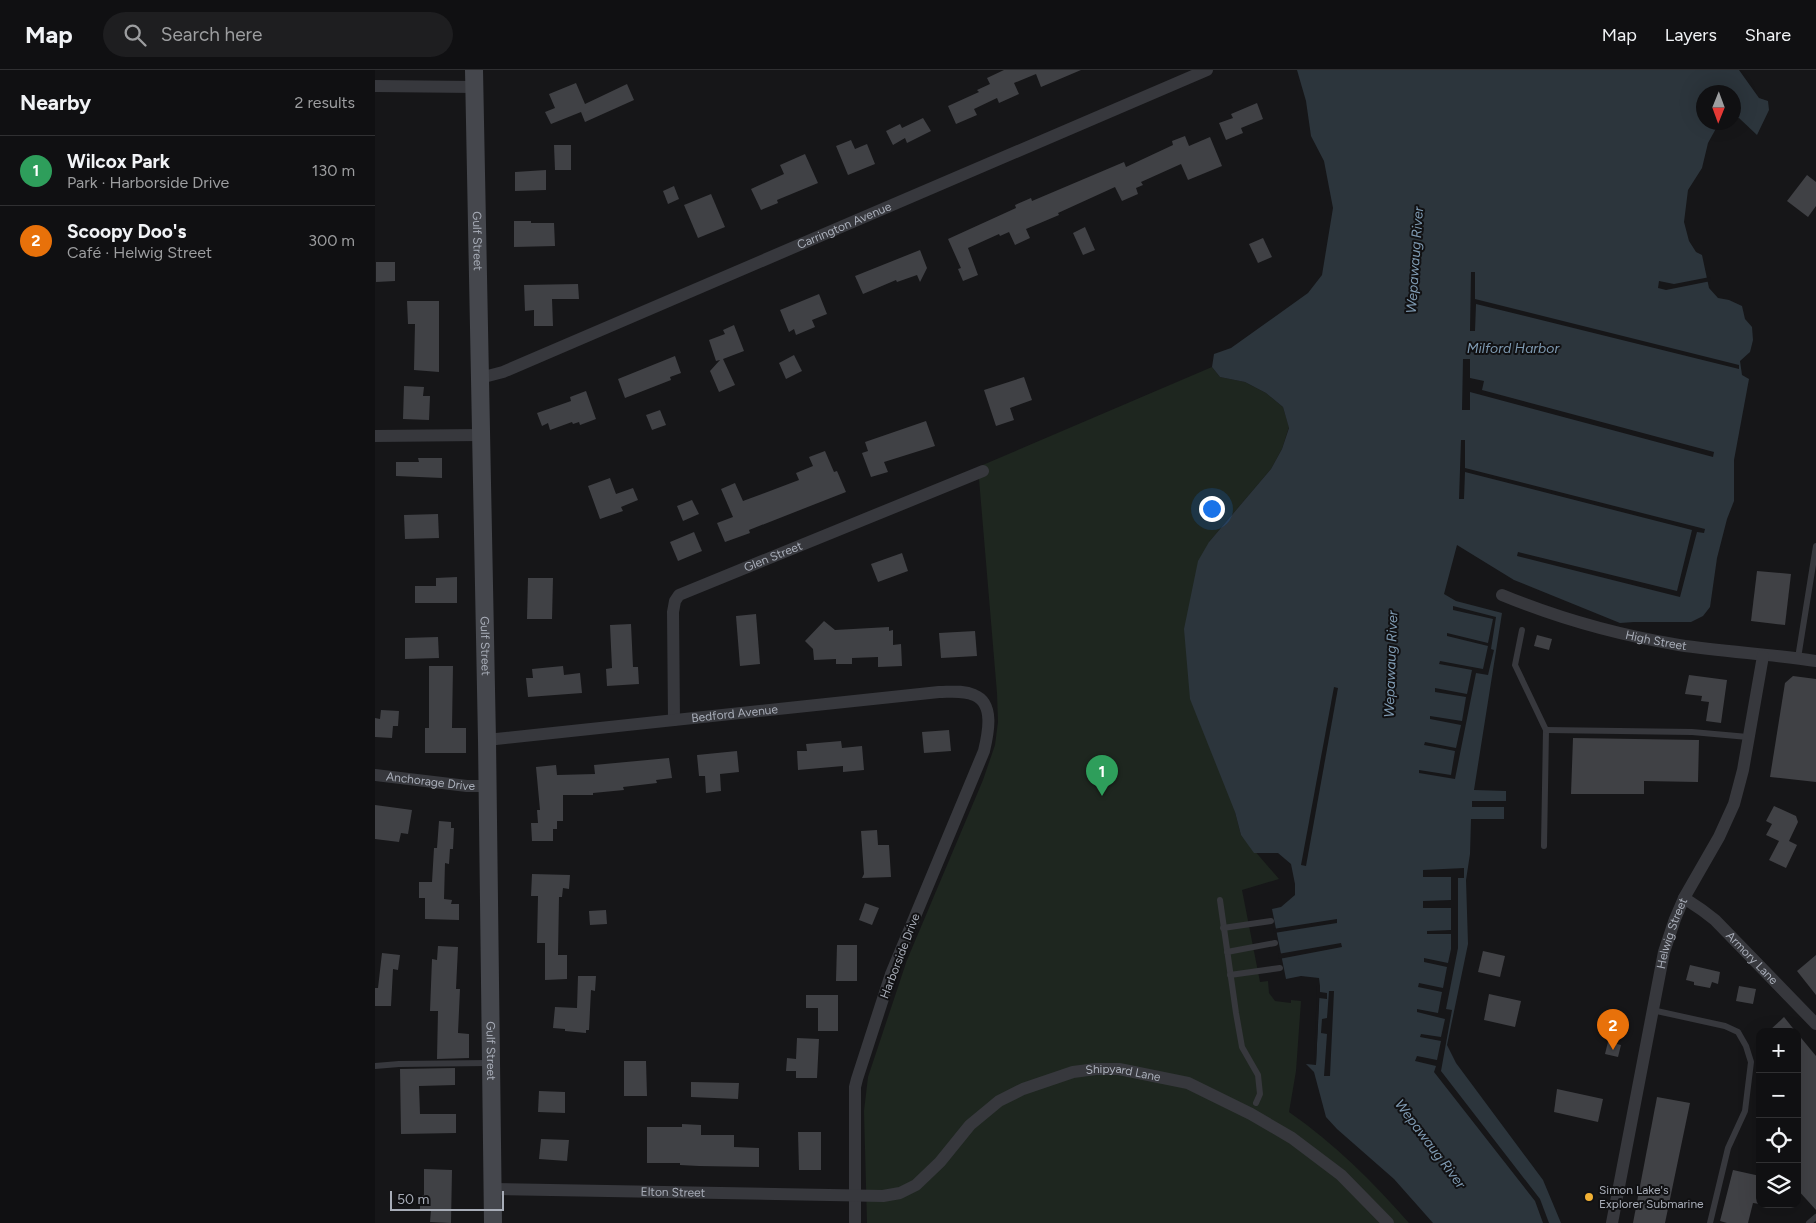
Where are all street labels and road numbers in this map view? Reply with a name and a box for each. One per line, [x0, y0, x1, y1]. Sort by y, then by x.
street label: Carrington Avenue [795, 199, 894, 252]
street label: Gulf Street [470, 211, 485, 271]
street label: Glen Street [742, 538, 805, 575]
street label: Gulf Street [478, 616, 493, 676]
street label: High Street [1624, 628, 1688, 653]
street label: Bedford Avenue [691, 702, 779, 725]
street label: Anchorage Drive [385, 769, 476, 793]
street label: Helwig Street [1654, 895, 1690, 970]
street label: Harborside Drive [877, 911, 923, 1000]
street label: Armory Lane [1723, 929, 1781, 988]
street label: Gulf Street [483, 1021, 498, 1081]
street label: Shipyard Lane [1085, 1062, 1162, 1084]
street label: Elton Street [641, 1185, 706, 1200]

